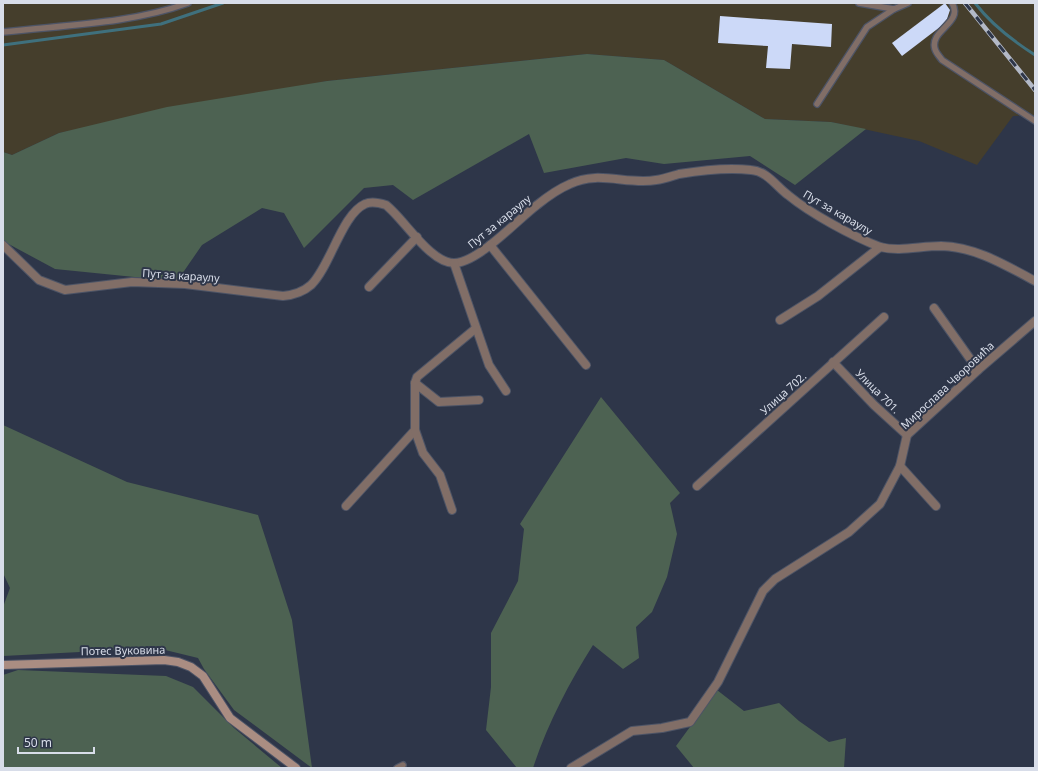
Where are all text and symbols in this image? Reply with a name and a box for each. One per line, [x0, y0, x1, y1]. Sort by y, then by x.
street label: Пут за караулу [801, 186, 876, 238]
street label: Пут за караулу [464, 191, 534, 251]
street label: Пут за караулу [142, 265, 221, 285]
street label: Мирослава Чворовића [897, 338, 997, 432]
street label: Улица 701. [853, 366, 904, 417]
street label: Улица 702. [757, 368, 809, 418]
street label: Потес Вуковина [81, 642, 165, 658]
scale bar [18, 729, 94, 755]
text: 50 m [24, 734, 52, 751]

